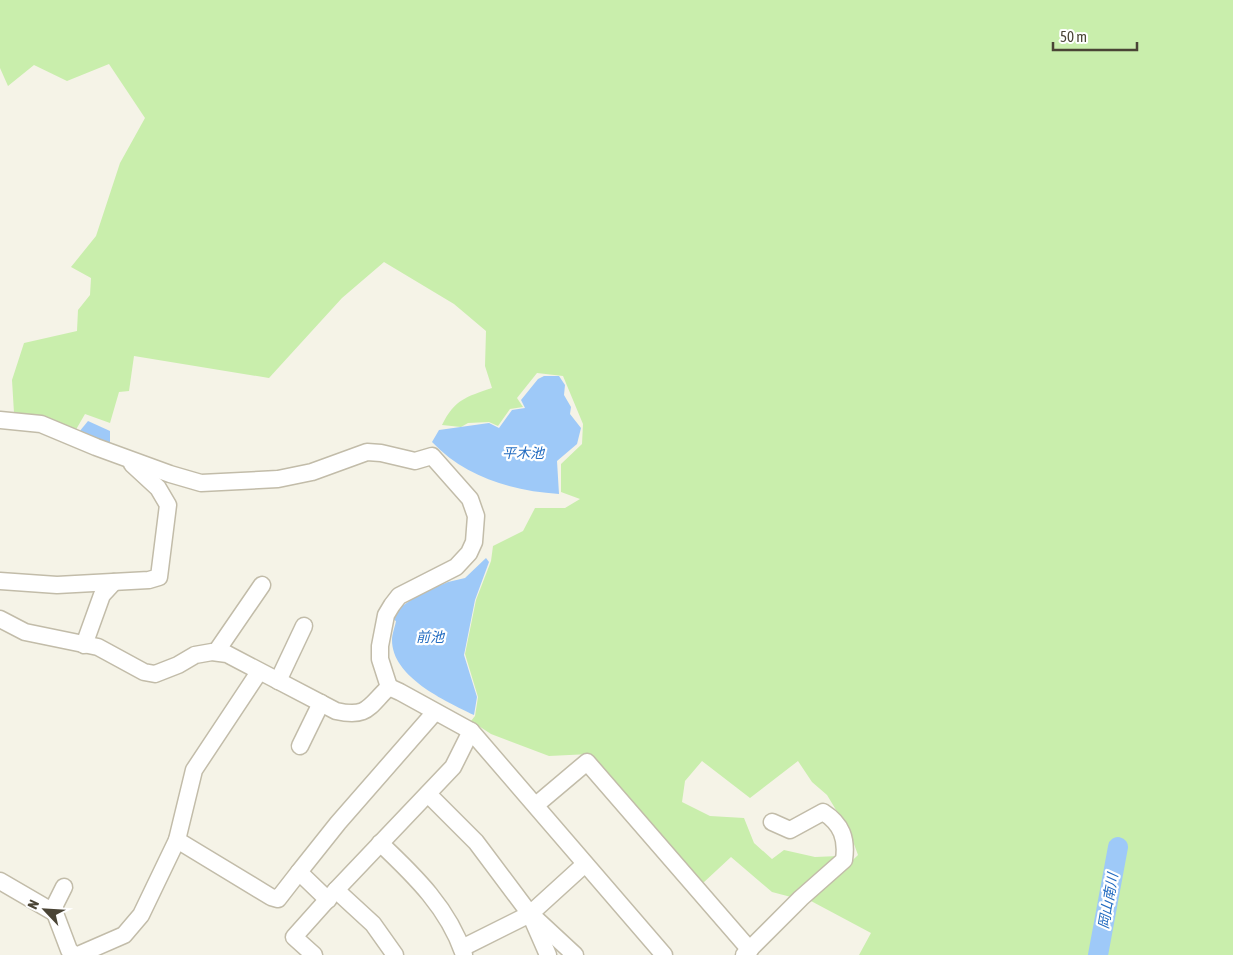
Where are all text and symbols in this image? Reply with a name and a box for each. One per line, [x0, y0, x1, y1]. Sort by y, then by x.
scale bar [1053, 20, 1137, 52]
text: 50 m [1060, 28, 1087, 45]
water label: 平木池 [502, 445, 546, 461]
water label: 前池 [416, 629, 446, 645]
water label: 岡山南川 [1095, 870, 1121, 930]
north arrow [20, 885, 70, 935]
text: N [24, 897, 42, 912]

